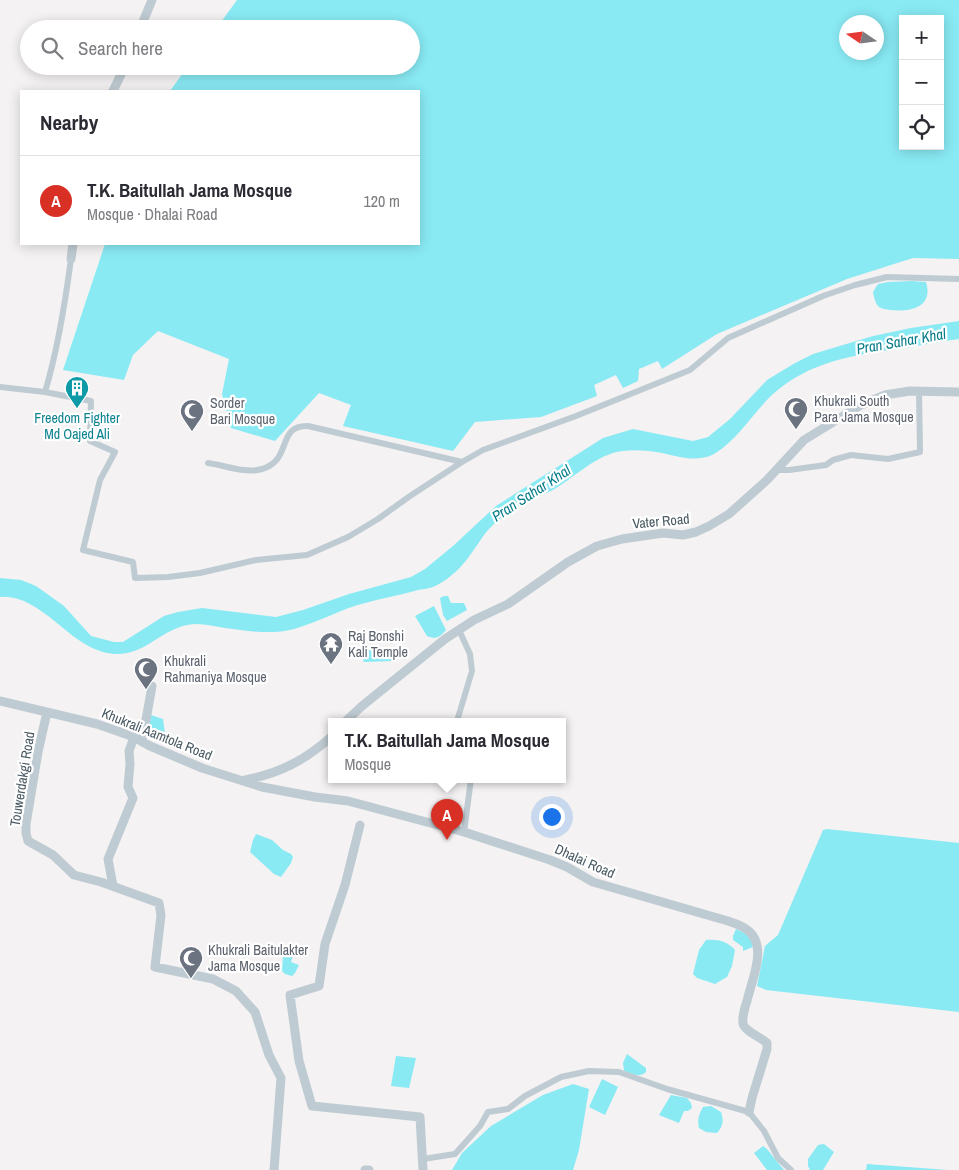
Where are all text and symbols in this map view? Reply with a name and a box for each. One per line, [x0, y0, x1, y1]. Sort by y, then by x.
north arrow [839, 15, 884, 60]
map controls [899, 15, 944, 150]
button: + [899, 15, 944, 60]
search box [20, 20, 420, 75]
icon: search [38, 34, 66, 62]
text: Search here [78, 35, 163, 61]
button: − [899, 60, 944, 105]
button: locate [899, 105, 944, 150]
text: Nearby [40, 108, 98, 137]
text: T.K. Baitullah Jama Mosque [87, 177, 292, 203]
text: A [51, 190, 61, 212]
text: 120 m [364, 190, 400, 212]
text: Mosque · Dhalai Road [87, 203, 218, 225]
water label: Pran Sahar Khal [855, 323, 948, 359]
building icon: Freedom Fighter Md Oajed Ali [64, 375, 90, 409]
place label: Khukrali South Para Jama Mosque [814, 392, 914, 426]
place label: Sorder Bari Mosque [210, 394, 275, 428]
mosque icon: Khukrali South Para Jama Mosque [783, 396, 809, 430]
mosque icon: Sorder Bari Mosque [179, 398, 205, 432]
place label: Freedom Fighter Md Oajed Ali [34, 409, 120, 443]
water label: Pran Sahar Khal [487, 459, 575, 526]
street label: Vater Road [632, 510, 690, 532]
place label: Raj Bonshi Kali Temple [348, 627, 408, 661]
temple icon: Raj Bonshi Kali Temple [318, 631, 344, 665]
place label: Khukrali Rahmaniya Mosque [164, 652, 267, 686]
mosque icon: Khukrali Rahmaniya Mosque [133, 656, 159, 690]
street label: Khukrali Aamtola Road [99, 704, 215, 764]
popup [328, 718, 566, 783]
text: T.K. Baitullah Jama Mosque [344, 727, 550, 753]
street label: Touwerdakgi Road [6, 730, 38, 828]
text: Mosque [344, 753, 391, 775]
pin: A [431, 799, 463, 840]
your location [539, 804, 565, 830]
street label: Dhalai Road [552, 840, 618, 882]
place label: Khukrali Baitulakter Jama Mosque [208, 941, 308, 975]
mosque icon: Khukrali Baitulakter Jama Mosque [178, 945, 204, 979]

